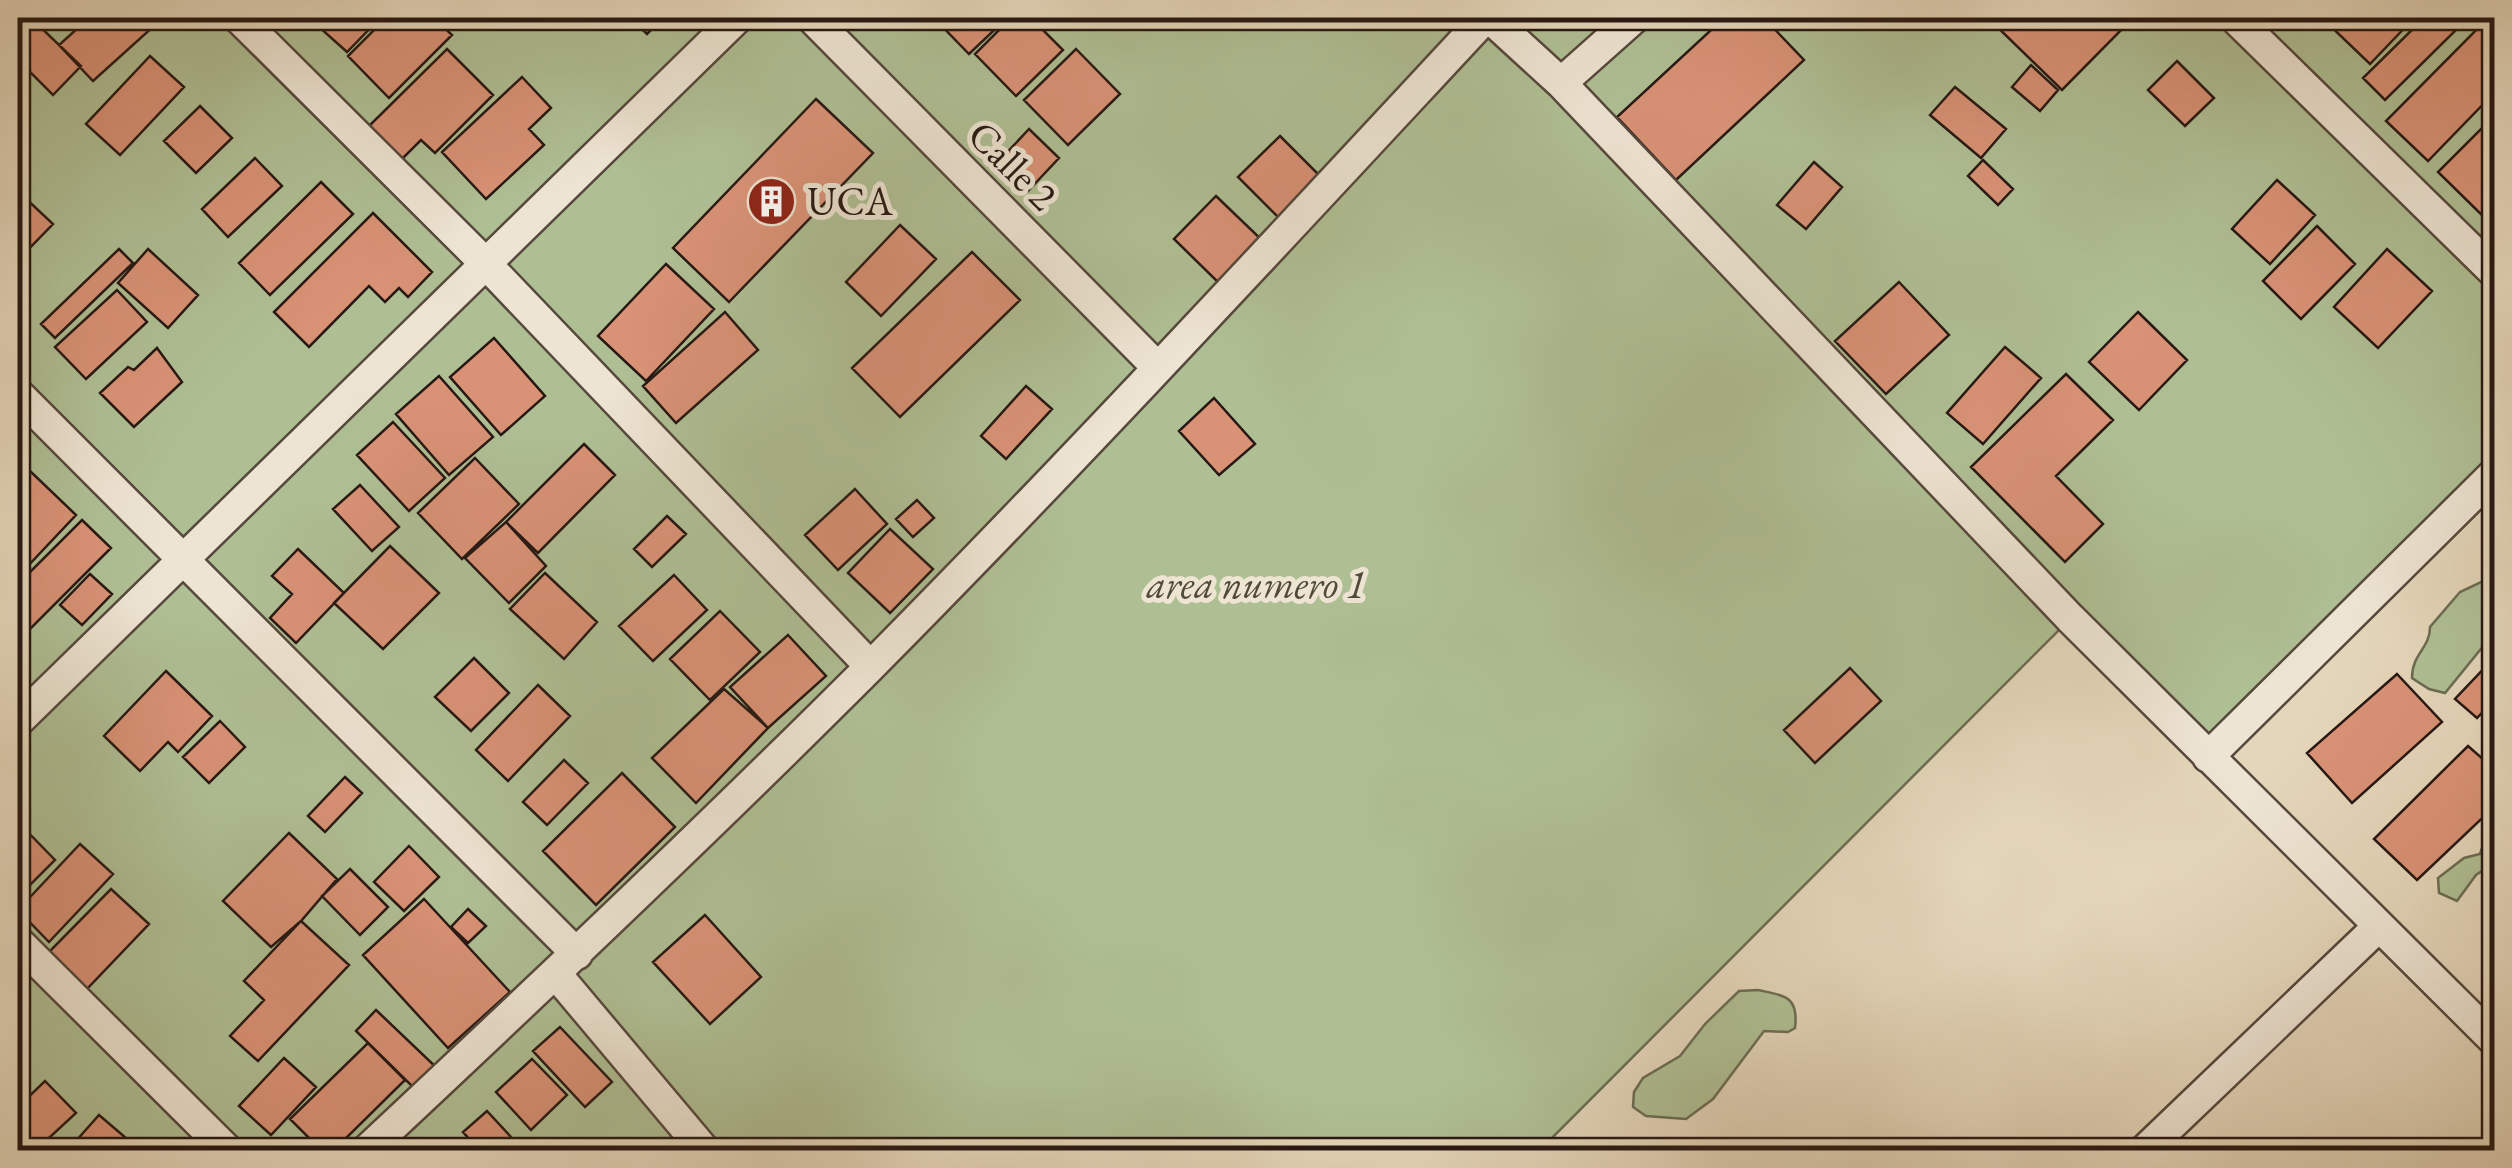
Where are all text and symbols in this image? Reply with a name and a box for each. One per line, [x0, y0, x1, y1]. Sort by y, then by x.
street label: Calle 2 [957, 109, 1069, 221]
building icon: UCA [746, 175, 798, 227]
place label: UCA [807, 175, 893, 227]
park label: area numero 1 [1146, 558, 1365, 610]

